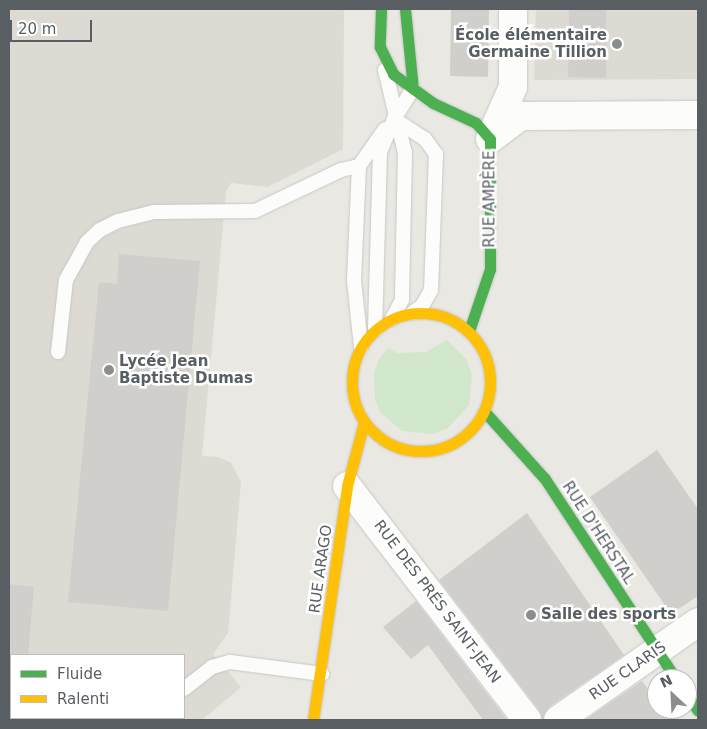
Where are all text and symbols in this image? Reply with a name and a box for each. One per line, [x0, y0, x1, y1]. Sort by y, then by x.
scale bar [12, 10, 95, 42]
text: 20 m [18, 20, 56, 38]
place label: École élémentaire Germaine Tillion [455, 26, 607, 61]
marker: École élémentaire Germaine Tillion [611, 38, 623, 50]
street label: RUE AMPÈRE [481, 150, 499, 248]
place label: Lycée Jean Baptiste Dumas [119, 352, 253, 387]
marker: Lycée Jean Baptiste Dumas [103, 364, 115, 376]
street label: RUE D'HERSTAL [558, 478, 638, 588]
street label: RUE DES PRÉS SAINT-JEAN [370, 517, 504, 687]
street label: RUE ARAGO [306, 524, 336, 614]
place label: Salle des sports [541, 606, 676, 624]
marker: Salle des sports [525, 609, 537, 621]
street label: RUE CLARIS [586, 638, 670, 704]
legend [10, 654, 185, 719]
text: Fluide [57, 665, 102, 683]
north arrow [647, 669, 697, 719]
text: N [657, 672, 675, 691]
text: Ralenti [57, 690, 109, 708]

